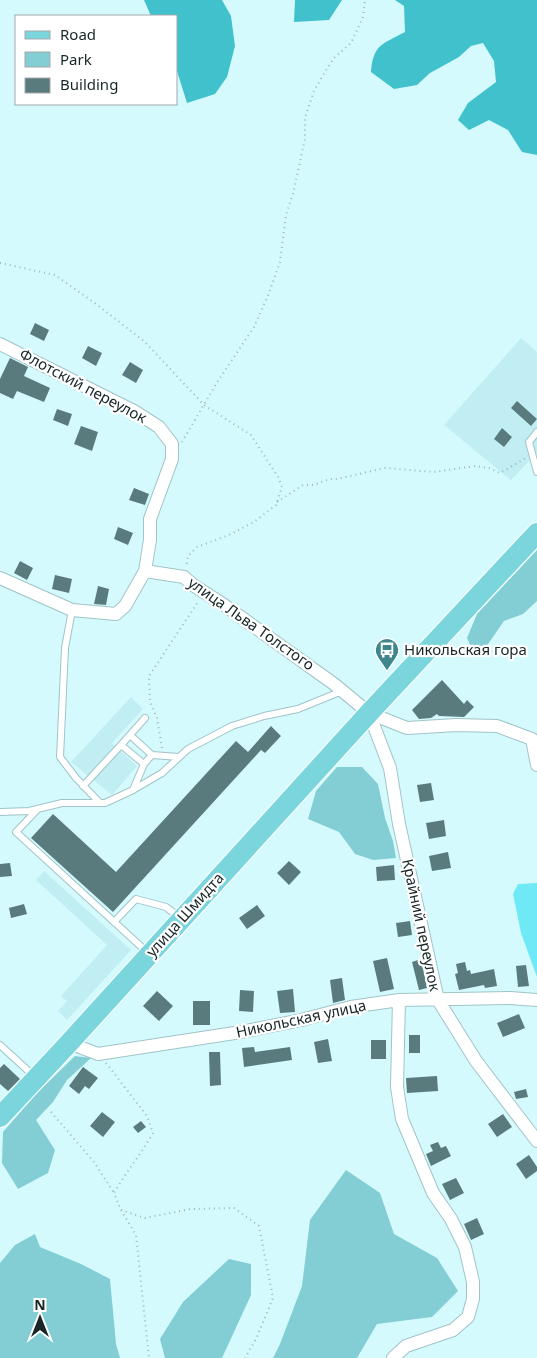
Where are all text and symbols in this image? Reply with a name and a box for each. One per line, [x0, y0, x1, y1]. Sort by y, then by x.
legend [15, 15, 178, 105]
text: Road [60, 24, 96, 44]
text: Park [60, 49, 92, 69]
text: Building [60, 74, 118, 94]
street label: Флотский переулок [16, 343, 151, 427]
street label: улица Льва Толстого [185, 572, 319, 674]
bus stop icon: Никольская гора [374, 637, 400, 671]
place label: Никольская гора [404, 639, 527, 659]
street label: Крайний переулок [398, 857, 446, 993]
street label: улица Шмидта [141, 868, 227, 961]
street label: Никольская улица [234, 994, 368, 1042]
north arrow [15, 1293, 65, 1343]
text: N [34, 1295, 46, 1314]

